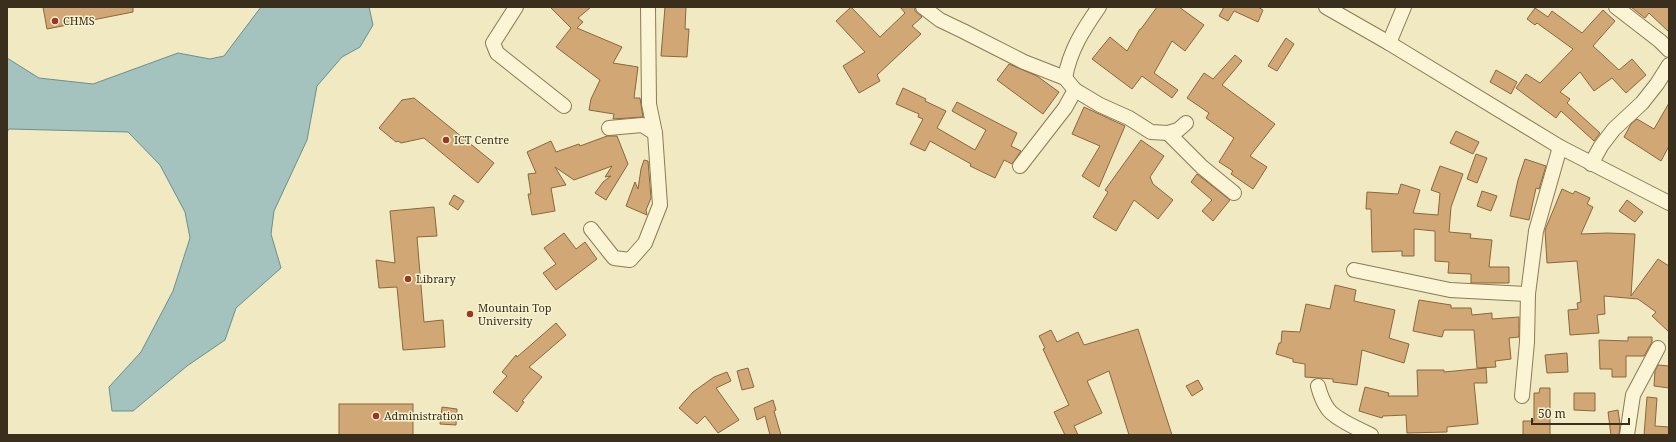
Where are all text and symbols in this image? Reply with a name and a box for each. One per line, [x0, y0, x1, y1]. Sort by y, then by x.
place label: CHMS [63, 13, 95, 28]
marker: CHMS [50, 16, 60, 26]
place label: ICT Centre [454, 132, 509, 147]
marker: ICT Centre [441, 135, 451, 145]
place label: Library [416, 271, 456, 286]
marker: Library [403, 274, 413, 284]
place label: Mountain Top University [478, 300, 552, 328]
marker: Mountain Top University [465, 309, 475, 319]
scale bar [1532, 400, 1629, 426]
text: 50 m [1538, 405, 1566, 422]
place label: Administration [384, 408, 464, 423]
marker: Administration [371, 411, 381, 421]

